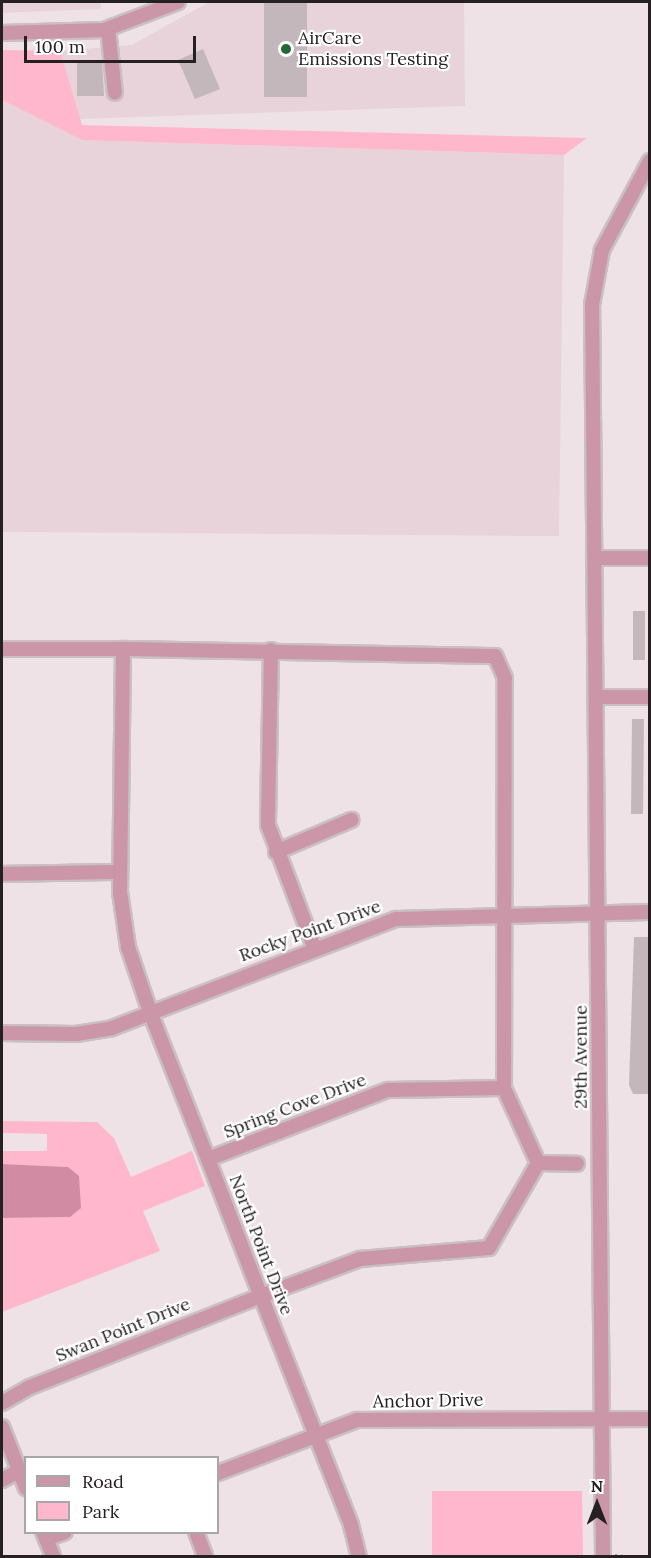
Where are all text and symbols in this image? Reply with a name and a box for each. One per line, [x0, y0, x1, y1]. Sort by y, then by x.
scale bar [27, 24, 200, 62]
place label: AirCare Emissions Testing [298, 28, 448, 70]
text: 100 m [35, 35, 85, 58]
marker: AirCare Emissions Testing [279, 42, 293, 56]
street label: Rocky Point Drive [236, 895, 384, 967]
street label: 29th Avenue [570, 1005, 592, 1109]
street label: Spring Cove Drive [221, 1069, 369, 1143]
street label: North Point Drive [224, 1172, 298, 1318]
street label: Swan Point Drive [53, 1293, 193, 1367]
street label: Anchor Drive [373, 1389, 483, 1413]
legend [24, 1456, 219, 1534]
text: Road [82, 1470, 124, 1493]
north arrow [567, 1474, 627, 1534]
text: N [591, 1476, 603, 1496]
text: Park [82, 1500, 119, 1523]

